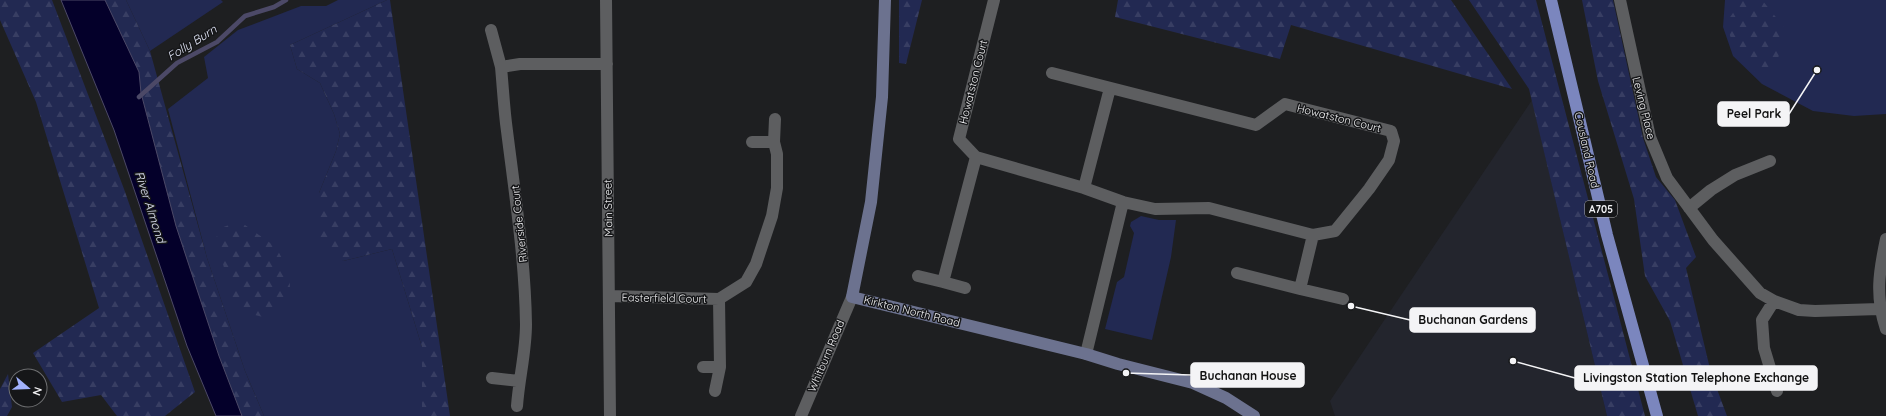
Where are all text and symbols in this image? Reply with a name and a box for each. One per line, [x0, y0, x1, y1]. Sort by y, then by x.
water label: Folly Burn [164, 21, 220, 64]
street label: Howatston Court [956, 38, 990, 126]
street label: Leving Place [1629, 75, 1659, 141]
street label: Howatston Court [1295, 101, 1383, 135]
callout: Peel Park [1718, 102, 1789, 126]
text: Peel Park [1727, 106, 1781, 121]
street label: Cousland Road [1571, 111, 1603, 189]
water label: River Almond [132, 169, 170, 246]
street label: Main Street [600, 179, 616, 237]
street label: Riverside Court [508, 185, 530, 263]
road number: A705 [1585, 201, 1617, 217]
street label: Easterfield Court [621, 290, 707, 306]
street label: Kirkton North Road [862, 292, 962, 330]
callout: Buchanan Gardens [1410, 308, 1535, 332]
text: Buchanan Gardens [1418, 312, 1528, 327]
street label: Whitburn Road [805, 318, 847, 394]
callout: Buchanan House [1191, 363, 1304, 387]
callout: Livingston Station Telephone Exchange [1575, 366, 1817, 390]
north arrow [8, 368, 48, 408]
text: Buchanan House [1200, 368, 1296, 383]
text: Livingston Station Telephone Exchange [1583, 370, 1809, 385]
text: N [30, 385, 45, 397]

